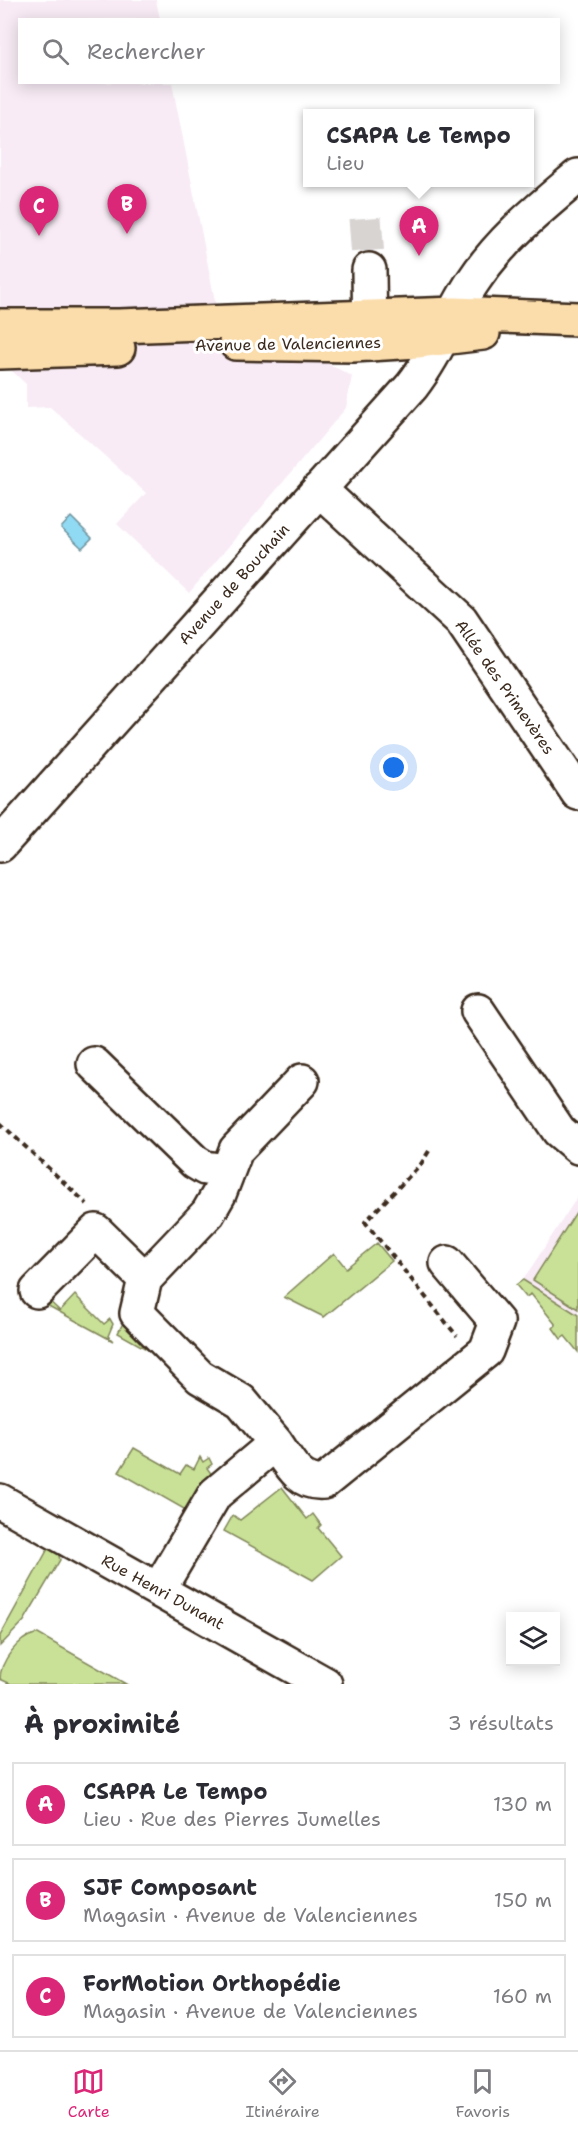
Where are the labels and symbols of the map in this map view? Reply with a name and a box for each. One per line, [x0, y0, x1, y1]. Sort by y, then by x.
pin: B [108, 184, 146, 234]
pin: C [20, 186, 58, 236]
pin: A [400, 206, 438, 256]
street label: Avenue de Valenciennes [195, 332, 381, 356]
street label: Avenue de Bouchain [174, 519, 294, 649]
street label: Allée des Primevères [451, 615, 560, 759]
your location [379, 753, 408, 782]
street label: Rue Henri Dunant [98, 1549, 228, 1635]

